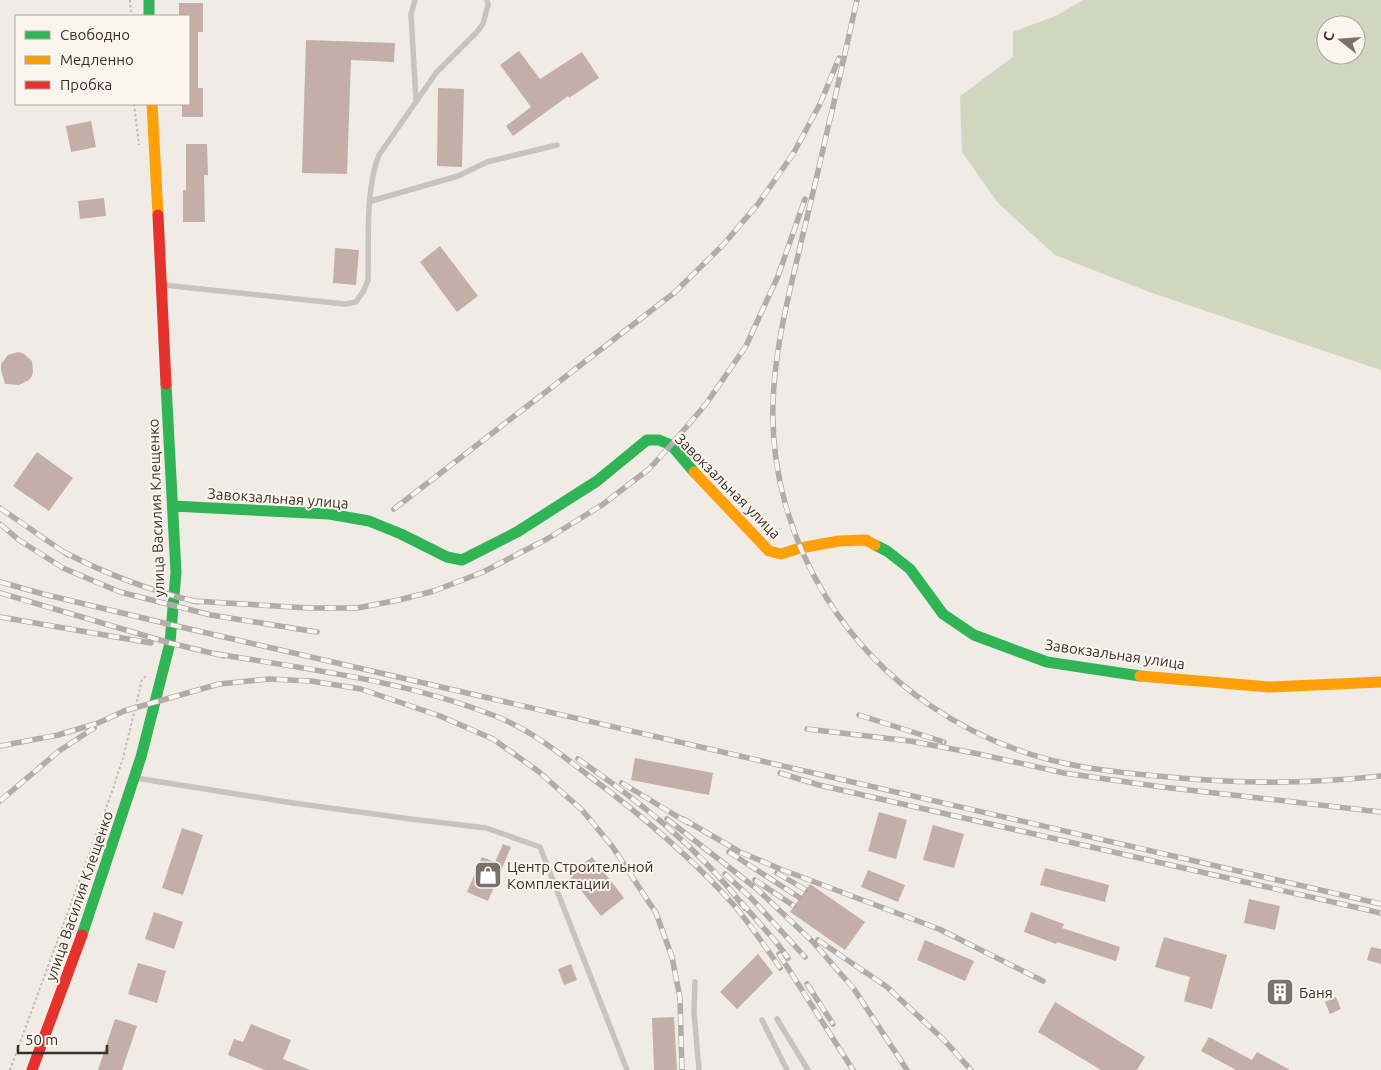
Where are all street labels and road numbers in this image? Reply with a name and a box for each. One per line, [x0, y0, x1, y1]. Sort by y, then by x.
street label: улица Василия Клещенко [144, 418, 168, 598]
street label: Завокзальная улица [672, 430, 784, 542]
street label: Завокзальная улица [207, 485, 349, 511]
street label: Завокзальная улица [1044, 636, 1186, 672]
street label: улица Василия Клещенко [42, 809, 116, 983]

